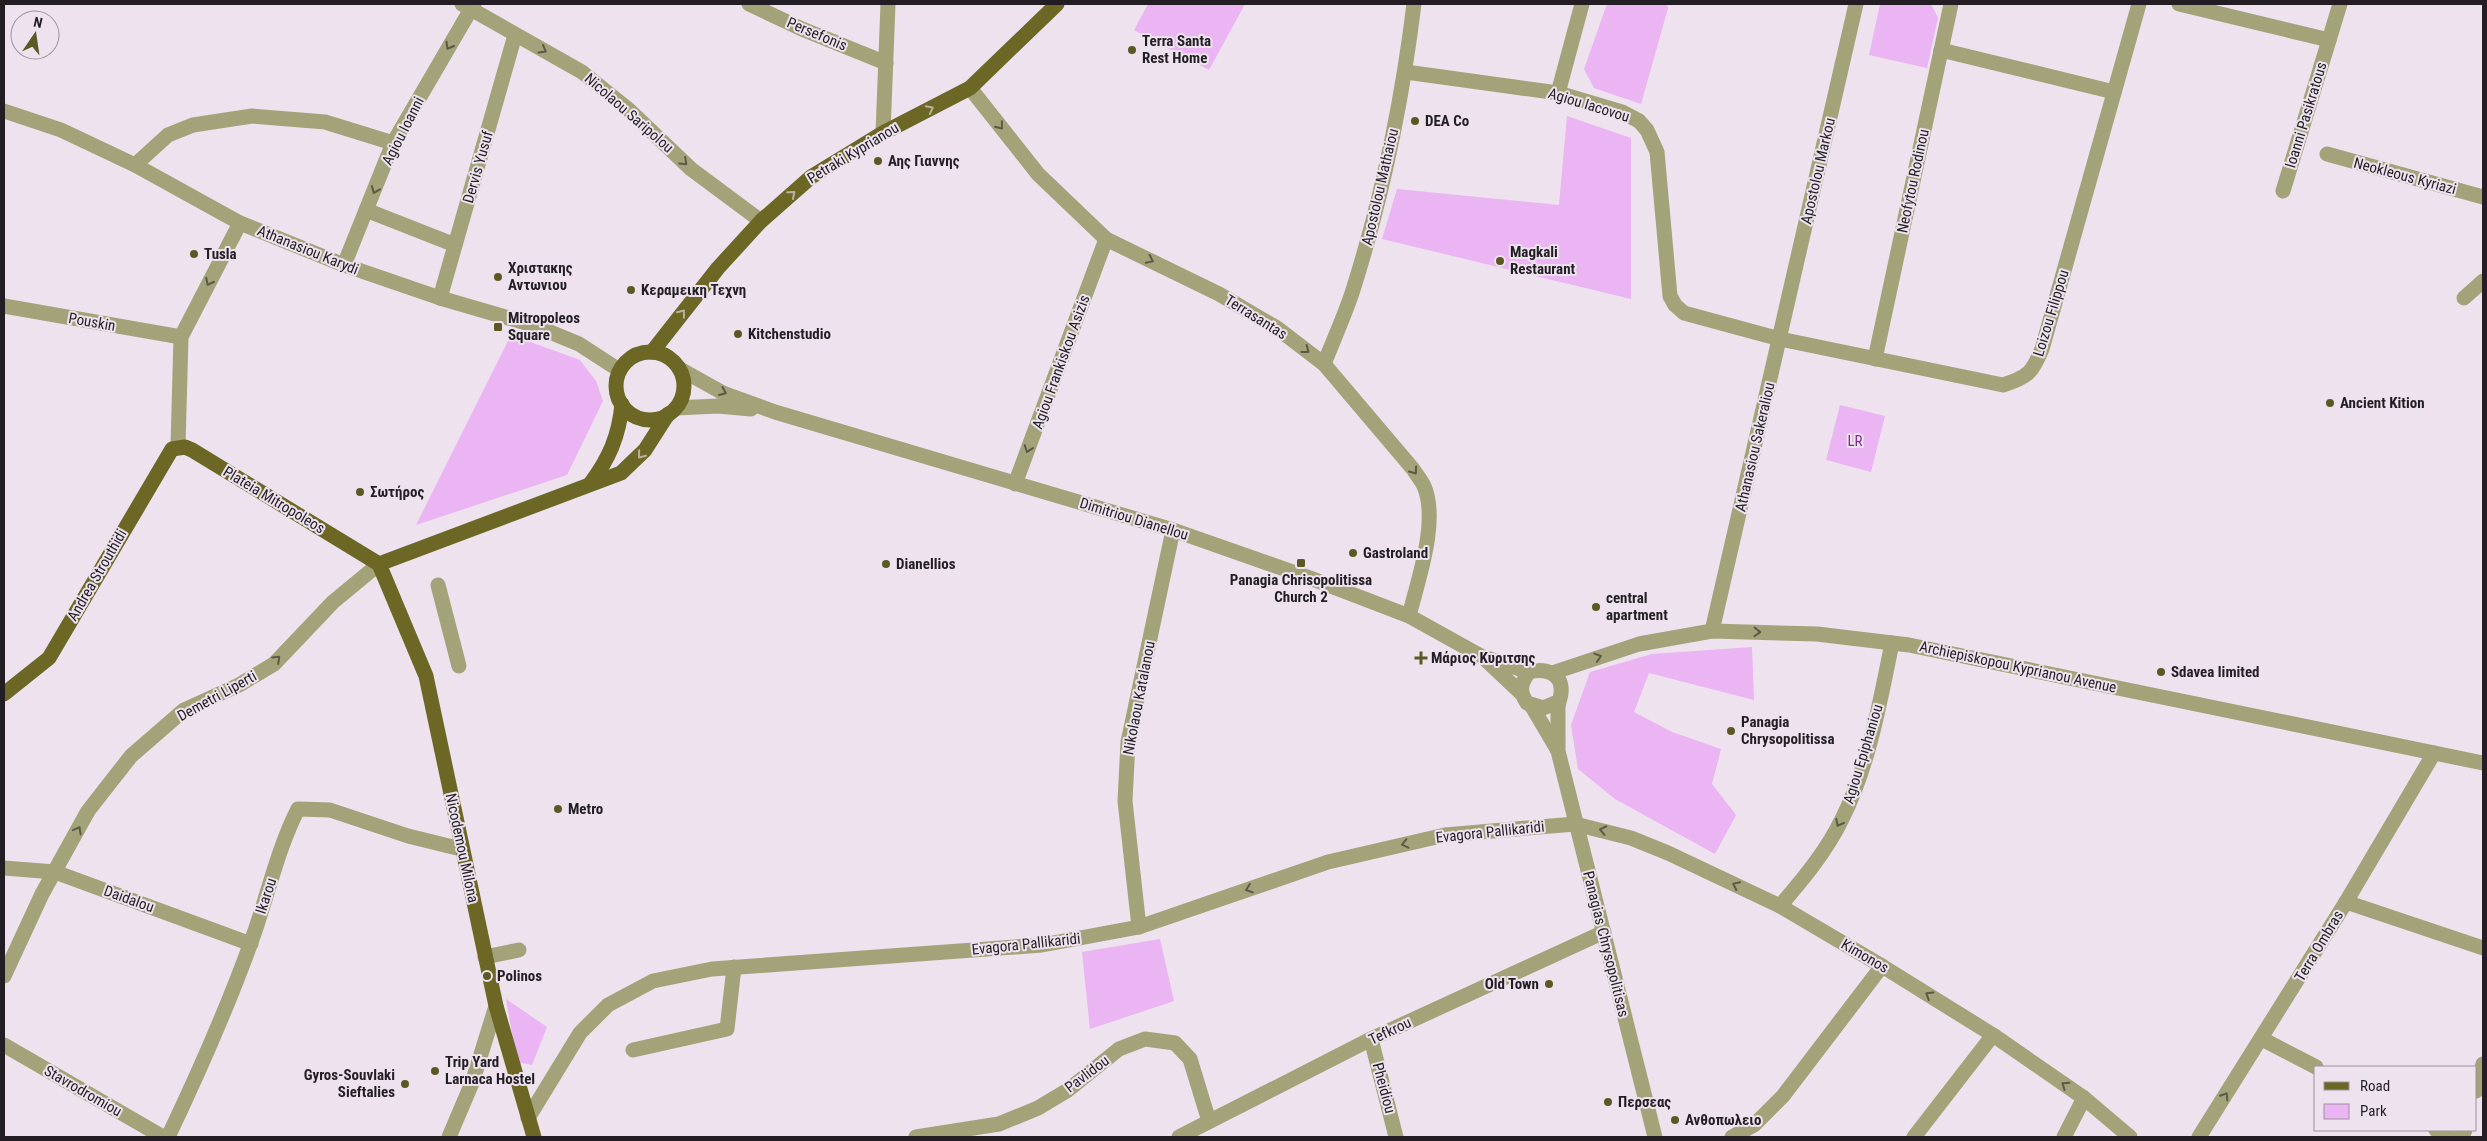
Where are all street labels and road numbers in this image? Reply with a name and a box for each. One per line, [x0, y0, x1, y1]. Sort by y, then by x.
street label: Persefonis [784, 13, 850, 55]
street label: Ioanni Pasikratous [2281, 60, 2331, 170]
street label: Nicolaou Saripolou [581, 69, 677, 157]
street label: Agiou Iacovou [1546, 84, 1632, 126]
street label: Agiou Ioanni [378, 94, 428, 168]
street label: Apostolou Markou [1797, 116, 1839, 226]
street label: Petraki Kyprianou [804, 119, 902, 187]
street label: Apostolou Mathaiou [1358, 127, 1402, 247]
street label: Neofytou Rodinou [1893, 127, 1933, 235]
street label: Dervis Yusuf [459, 129, 497, 205]
street label: Neokleous Kyriazi [2352, 154, 2458, 198]
street label: Athanasiou Karydi [255, 222, 361, 278]
street label: Loizou Filippou [2029, 267, 2073, 359]
street label: Terrasantas [1222, 291, 1291, 343]
street label: Agiou Frankiskou Asizis [1028, 292, 1094, 431]
street label: Pouskin [67, 309, 117, 335]
street label: Athanasiou Sakeraliou [1731, 381, 1779, 513]
street label: Plateia Mitropoleos [220, 463, 328, 538]
street label: Dimitriou Dianellou [1078, 494, 1190, 544]
street label: Andrea Strouthidi [63, 526, 131, 624]
street label: Archiepiskopou Kyprianou Avenue [1918, 637, 2118, 697]
street label: Nikolaou Katalanou [1119, 640, 1159, 756]
street label: Demetri Liperti [174, 667, 260, 725]
street label: Agiou Epiphaniou [1839, 702, 1887, 806]
street label: Nicodemou Milona [442, 792, 482, 904]
street label: Evagora Pallikaridi [1435, 817, 1545, 847]
street label: Panagias Chrysopolitisas [1579, 869, 1633, 1019]
street label: Ikarou [252, 876, 280, 916]
street label: Daidalou [101, 882, 157, 916]
street label: Terra Ombras [2291, 907, 2347, 985]
street label: Evagora Pallikaridi [971, 929, 1081, 959]
street label: Kimonos [1838, 935, 1892, 977]
street label: Tefkrou [1366, 1013, 1414, 1049]
street label: Pavlidou [1061, 1052, 1113, 1096]
street label: Pheidiou [1369, 1061, 1399, 1115]
street label: Stavrodromiou [41, 1062, 125, 1120]

